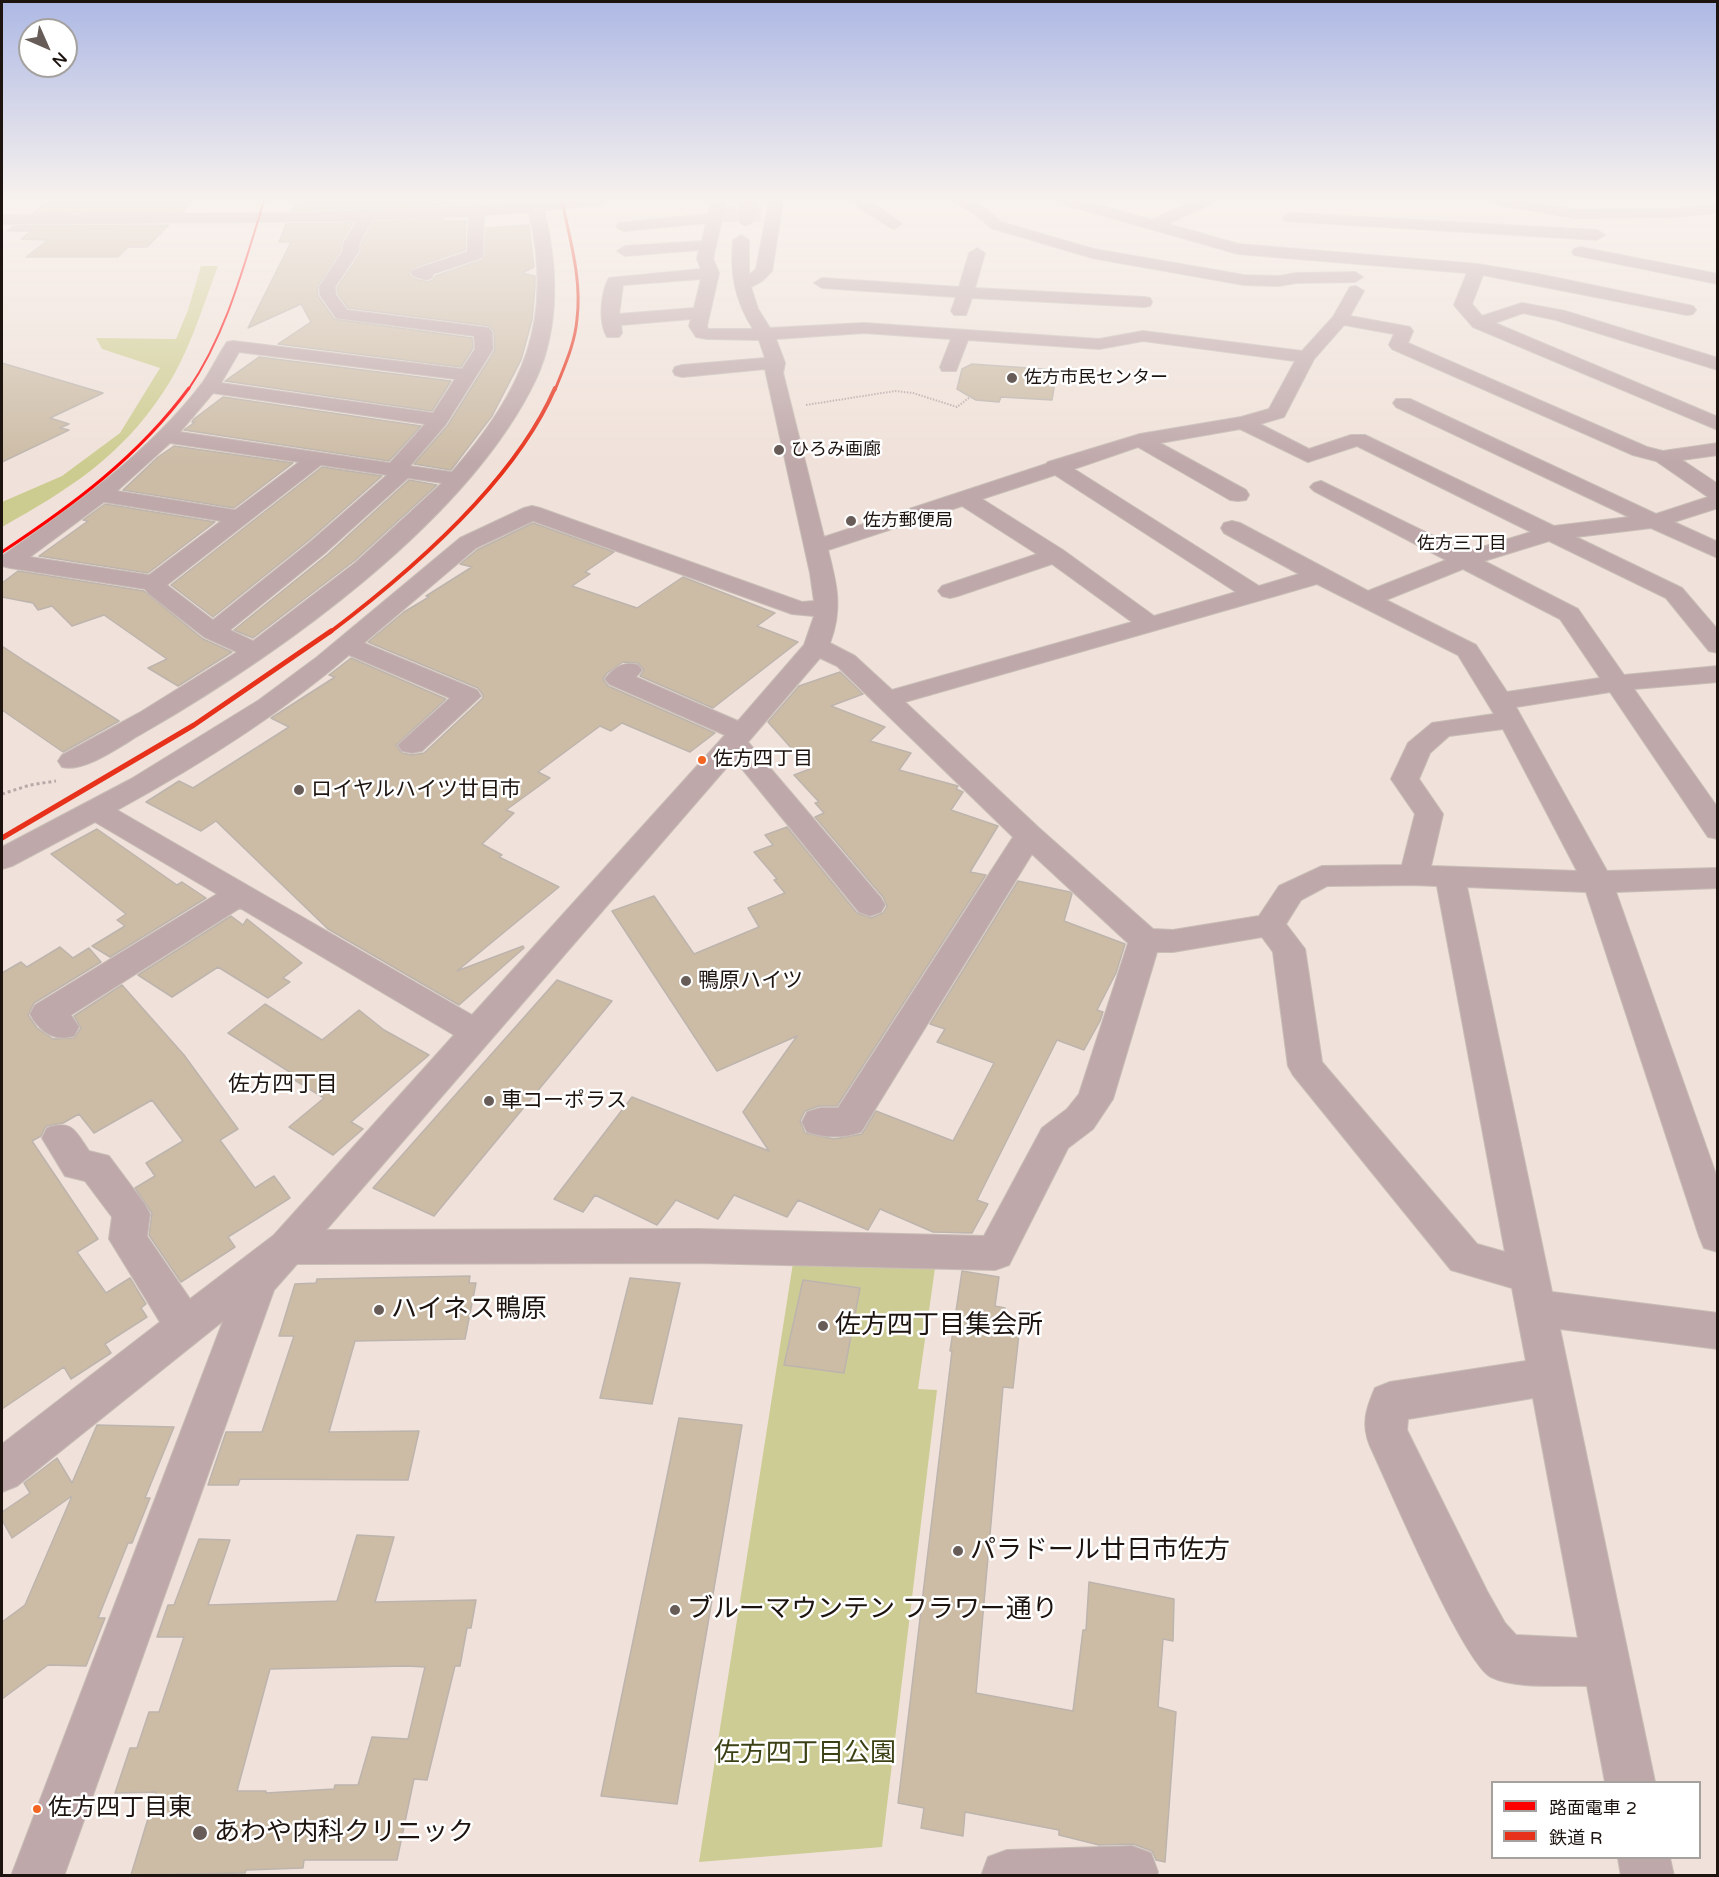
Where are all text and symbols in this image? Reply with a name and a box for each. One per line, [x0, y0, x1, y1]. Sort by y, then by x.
north arrow [18, 18, 78, 78]
text: N [48, 48, 71, 71]
place label: 佐方市民センター [1024, 367, 1168, 389]
marker: 佐方市民センター [1005, 371, 1019, 385]
place label: ひろみ画廊 [791, 439, 881, 461]
marker: ひろみ画廊 [772, 443, 786, 457]
place label: 佐方郵便局 [863, 510, 953, 532]
marker: 佐方郵便局 [844, 514, 858, 528]
district label: 佐方三丁目 [1417, 533, 1507, 555]
place label: 佐方四丁目 [713, 748, 813, 772]
marker: 佐方四丁目 [696, 754, 708, 766]
place label: ロイヤルハイツ廿日市 [311, 777, 521, 803]
marker: ロイヤルハイツ廿日市 [292, 783, 306, 797]
place label: 鴨原ハイツ [698, 968, 803, 994]
marker: 鴨原ハイツ [679, 974, 693, 988]
district label: 佐方四丁目 [228, 1072, 338, 1098]
place label: 車コーポラス [501, 1088, 627, 1114]
marker: 車コーポラス [482, 1094, 496, 1108]
place label: ハイネス鴨原 [391, 1294, 547, 1326]
marker: ハイネス鴨原 [372, 1303, 386, 1317]
place label: 佐方四丁目集会所 [835, 1310, 1043, 1342]
marker: 佐方四丁目集会所 [816, 1319, 830, 1333]
place label: パラドール廿日市佐方 [970, 1535, 1230, 1567]
marker: パラドール廿日市佐方 [951, 1544, 965, 1558]
place label: ブルーマウンテン フラワー通り [687, 1594, 1058, 1626]
marker: ブルーマウンテン フラワー通り [668, 1603, 682, 1617]
park label: 佐方四丁目公園 [714, 1738, 896, 1770]
legend [1491, 1781, 1701, 1859]
place label: 佐方四丁目東 [48, 1795, 192, 1823]
text: 路面電車 2 [1549, 1797, 1637, 1819]
marker: 佐方四丁目東 [31, 1803, 43, 1815]
place label: あわや内科クリニック [214, 1817, 474, 1849]
marker: あわや内科クリニック [191, 1824, 209, 1842]
text: 鉄道 R [1549, 1827, 1603, 1849]

